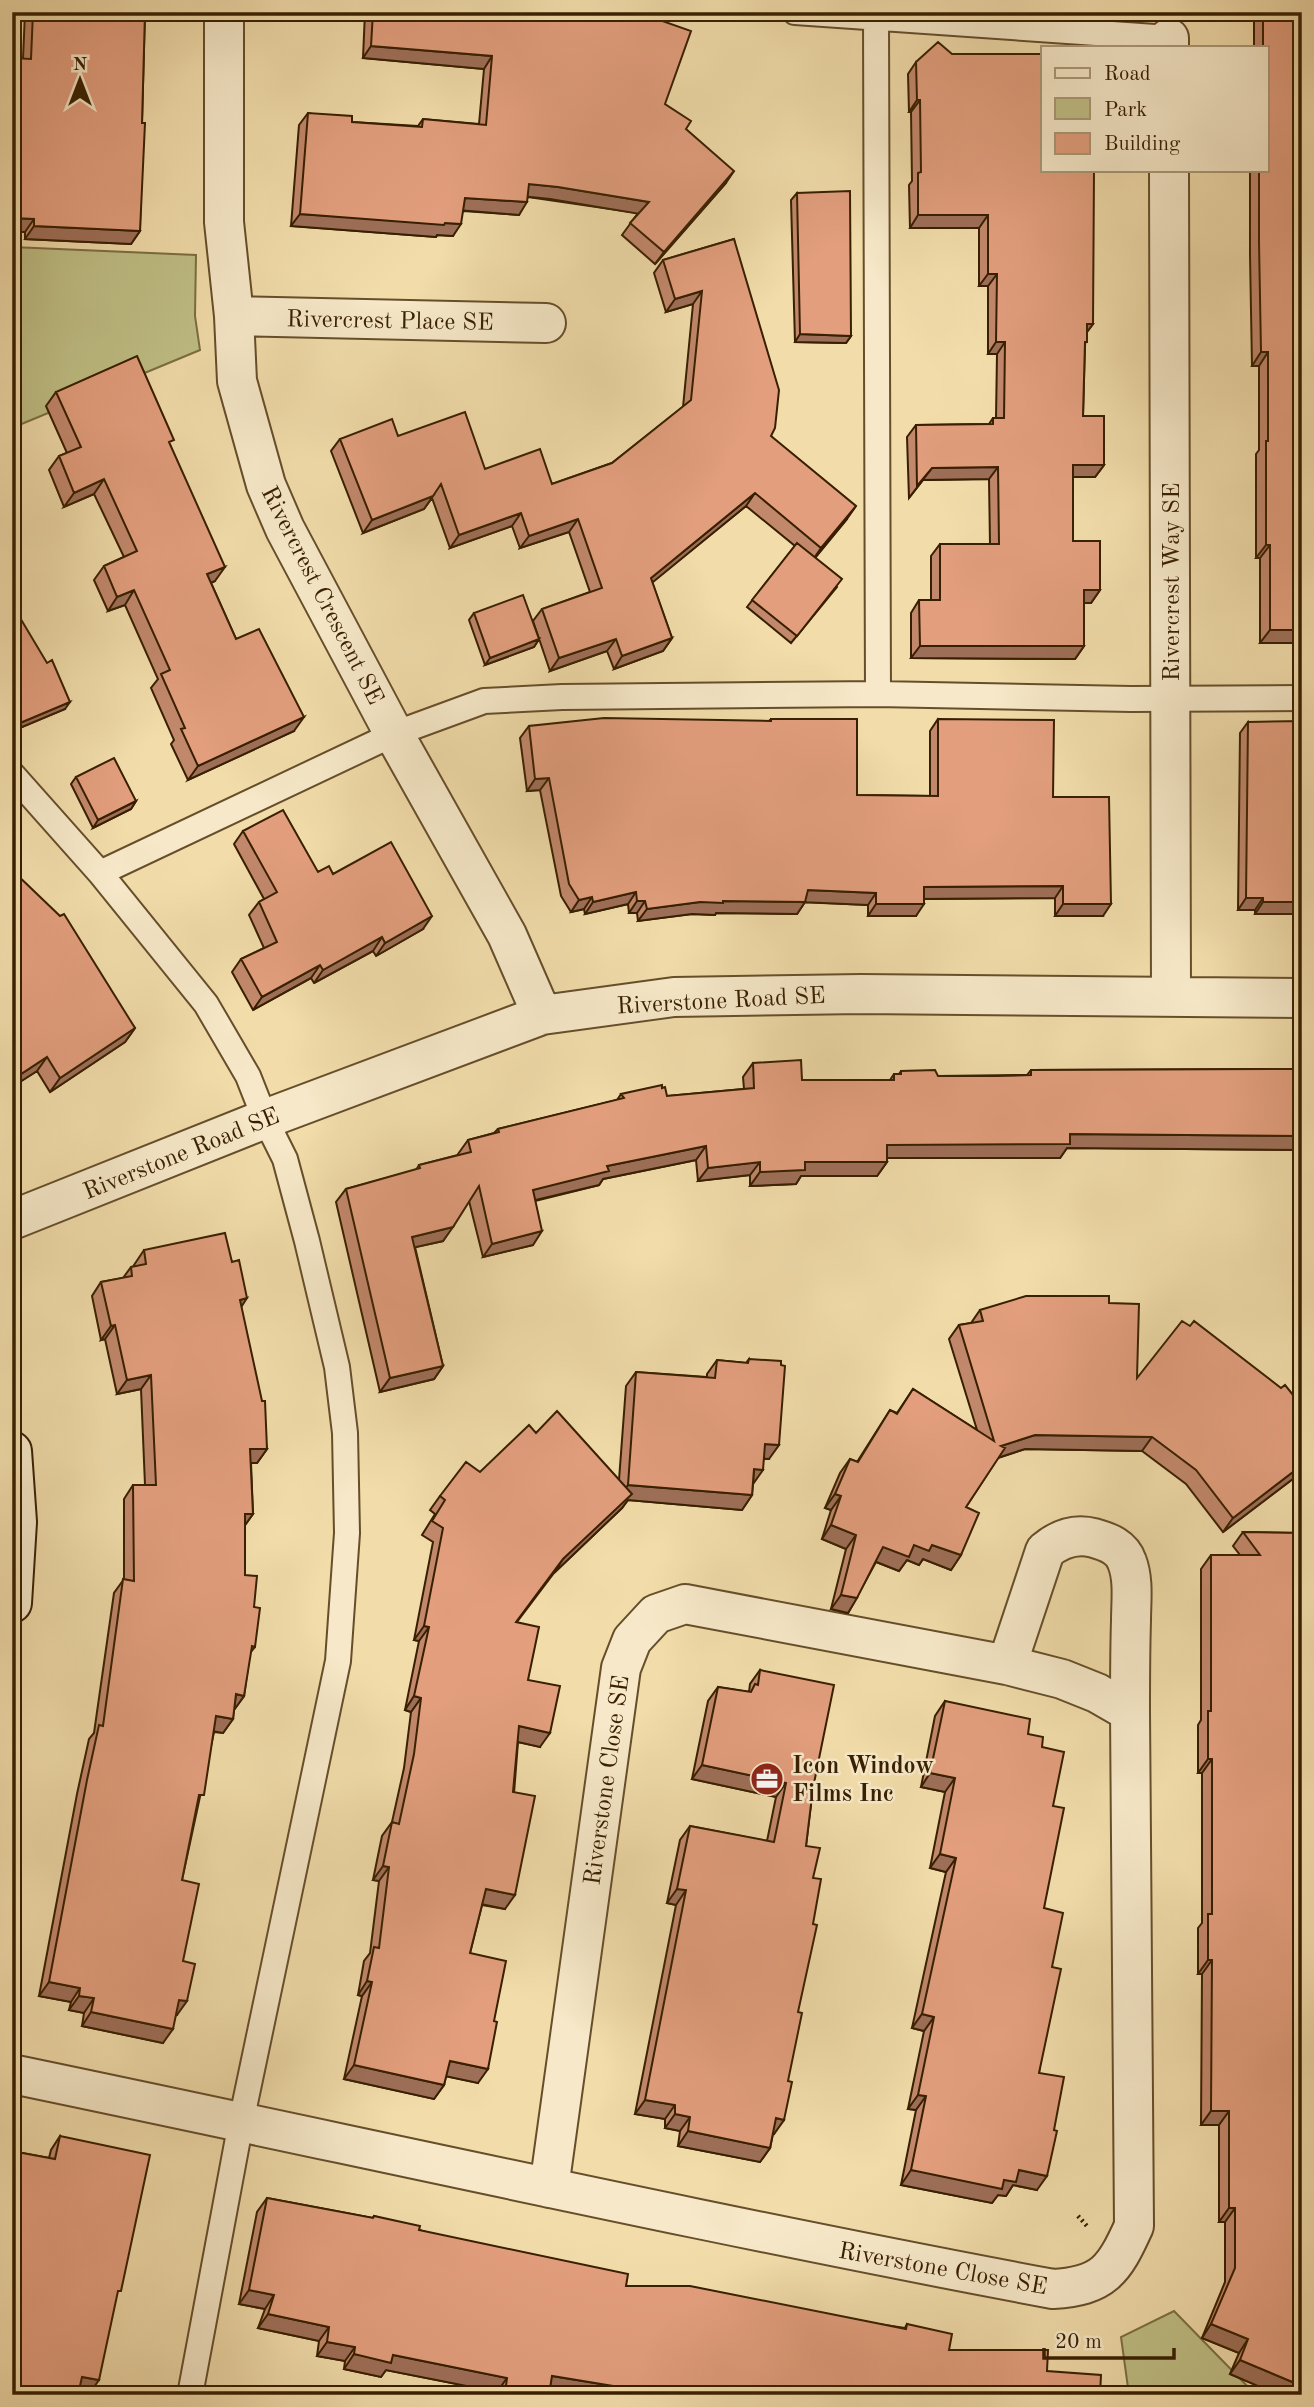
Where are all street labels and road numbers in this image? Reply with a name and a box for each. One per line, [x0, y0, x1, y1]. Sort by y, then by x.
street label: Rivercrest Place SE [286, 308, 494, 336]
street label: Rivercrest Way SE [1161, 482, 1185, 682]
street label: Rivercrest Crescent SE [256, 483, 387, 709]
street label: Riverstone Road SE [616, 985, 826, 1019]
street label: Riverstone Road SE [80, 1105, 283, 1205]
street label: Riverstone Close SE [581, 1674, 635, 1887]
street label: Riverstone Close SE [836, 2240, 1049, 2300]

